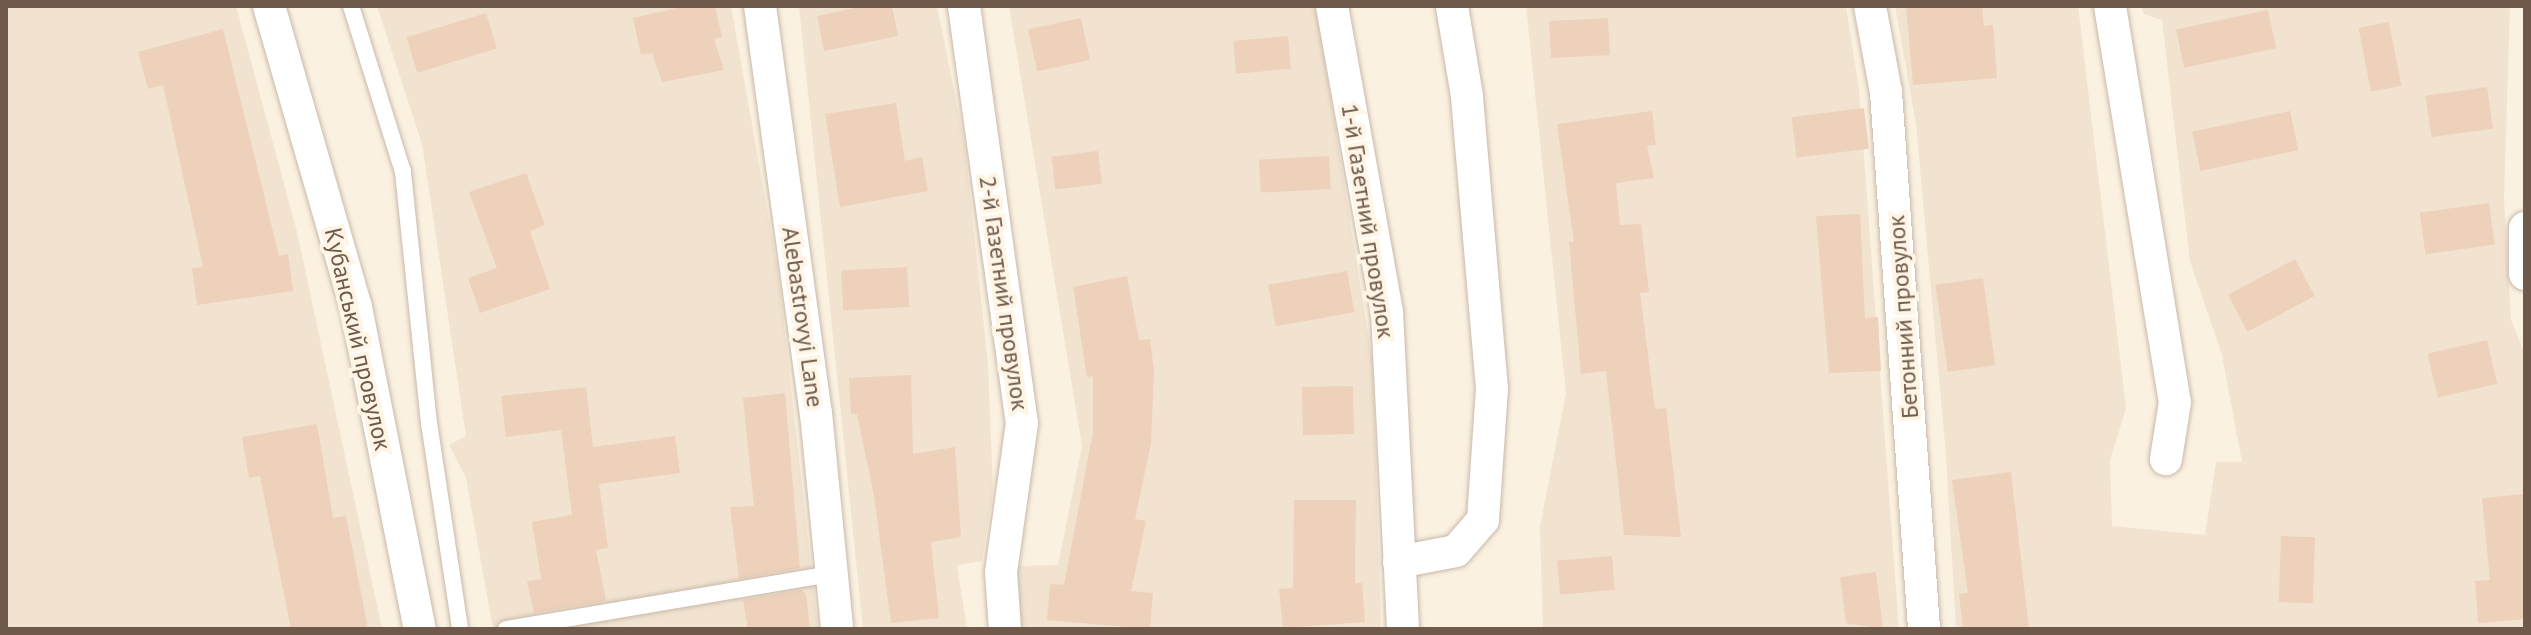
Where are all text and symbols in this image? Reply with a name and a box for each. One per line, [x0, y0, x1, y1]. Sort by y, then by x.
street label: 1-й Газетний провулок [1335, 102, 1401, 340]
street label: 2-й Газетний провулок [973, 174, 1035, 412]
street label: Бетонний провулок [1882, 214, 1924, 420]
street label: Кубанський провулок [318, 225, 398, 453]
street label: Alebastrovyi Lane [776, 225, 830, 409]

